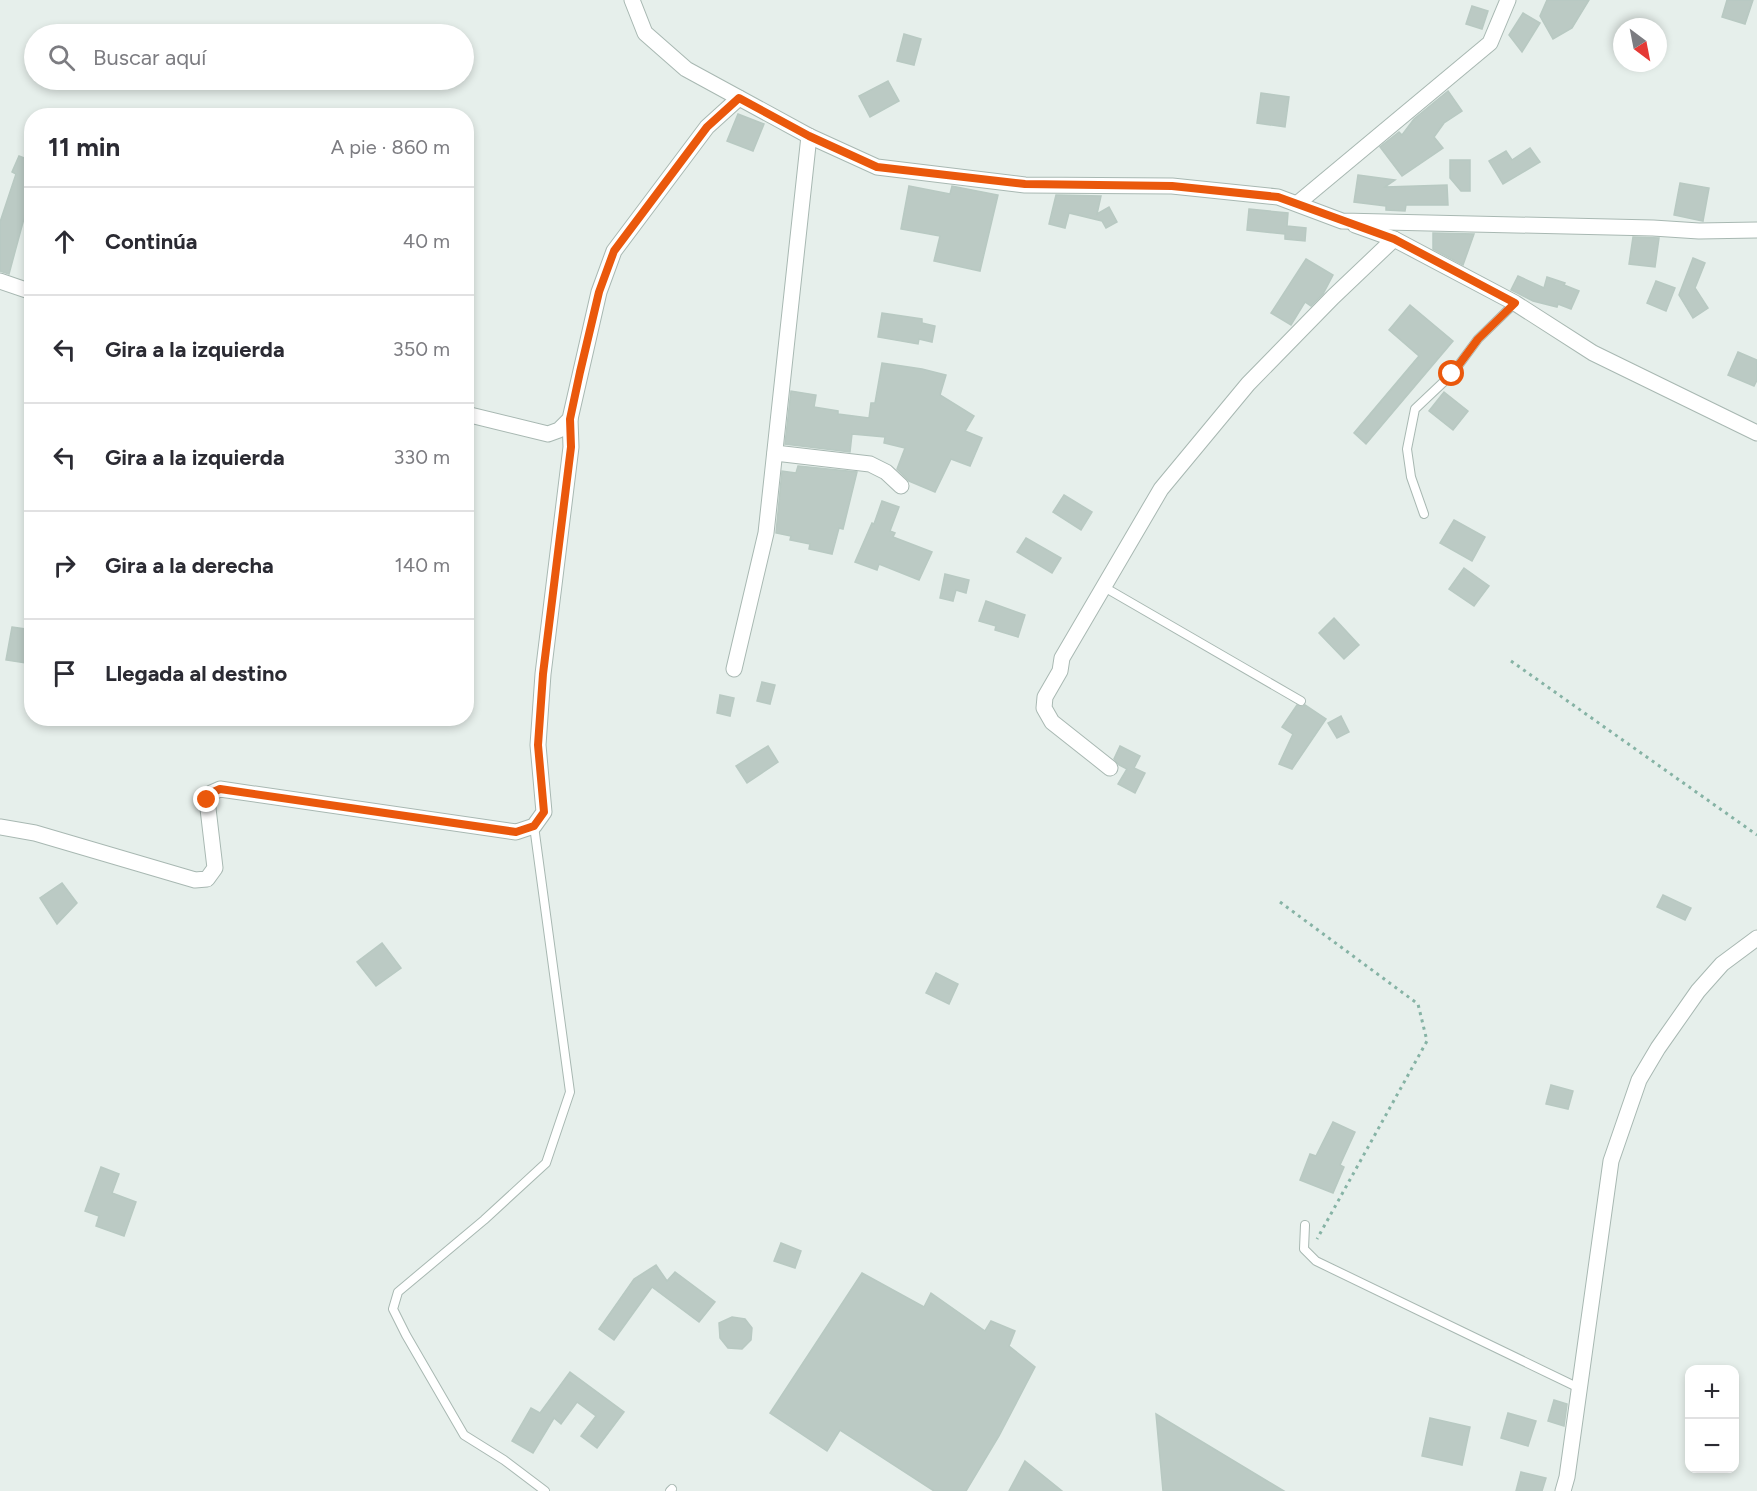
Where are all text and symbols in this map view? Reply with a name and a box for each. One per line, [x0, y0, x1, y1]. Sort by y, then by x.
north arrow [1613, 18, 1667, 72]
search box [24, 24, 474, 90]
icon: search [45, 41, 78, 74]
text: Buscar aquí [93, 44, 206, 71]
text: 11 min [48, 131, 120, 163]
text: A pie · 860 m [331, 135, 450, 159]
icon: ahead [48, 225, 81, 258]
text: Continúa [105, 228, 198, 255]
text: 40 m [403, 229, 450, 253]
icon: left [48, 333, 81, 366]
text: Gira a la izquierda [105, 336, 285, 363]
text: 350 m [393, 337, 450, 361]
route start [1438, 360, 1464, 386]
icon: left [48, 441, 81, 474]
text: Gira a la izquierda [105, 444, 285, 471]
text: 330 m [393, 445, 450, 469]
icon: right [48, 549, 81, 582]
text: Gira a la derecha [105, 552, 274, 579]
text: 140 m [395, 553, 450, 577]
icon: arrive [48, 657, 81, 690]
text: Llegada al destino [105, 660, 287, 687]
route end [193, 786, 219, 812]
map controls [1685, 1365, 1739, 1473]
button: + [1685, 1365, 1739, 1419]
button: − [1685, 1419, 1739, 1473]

